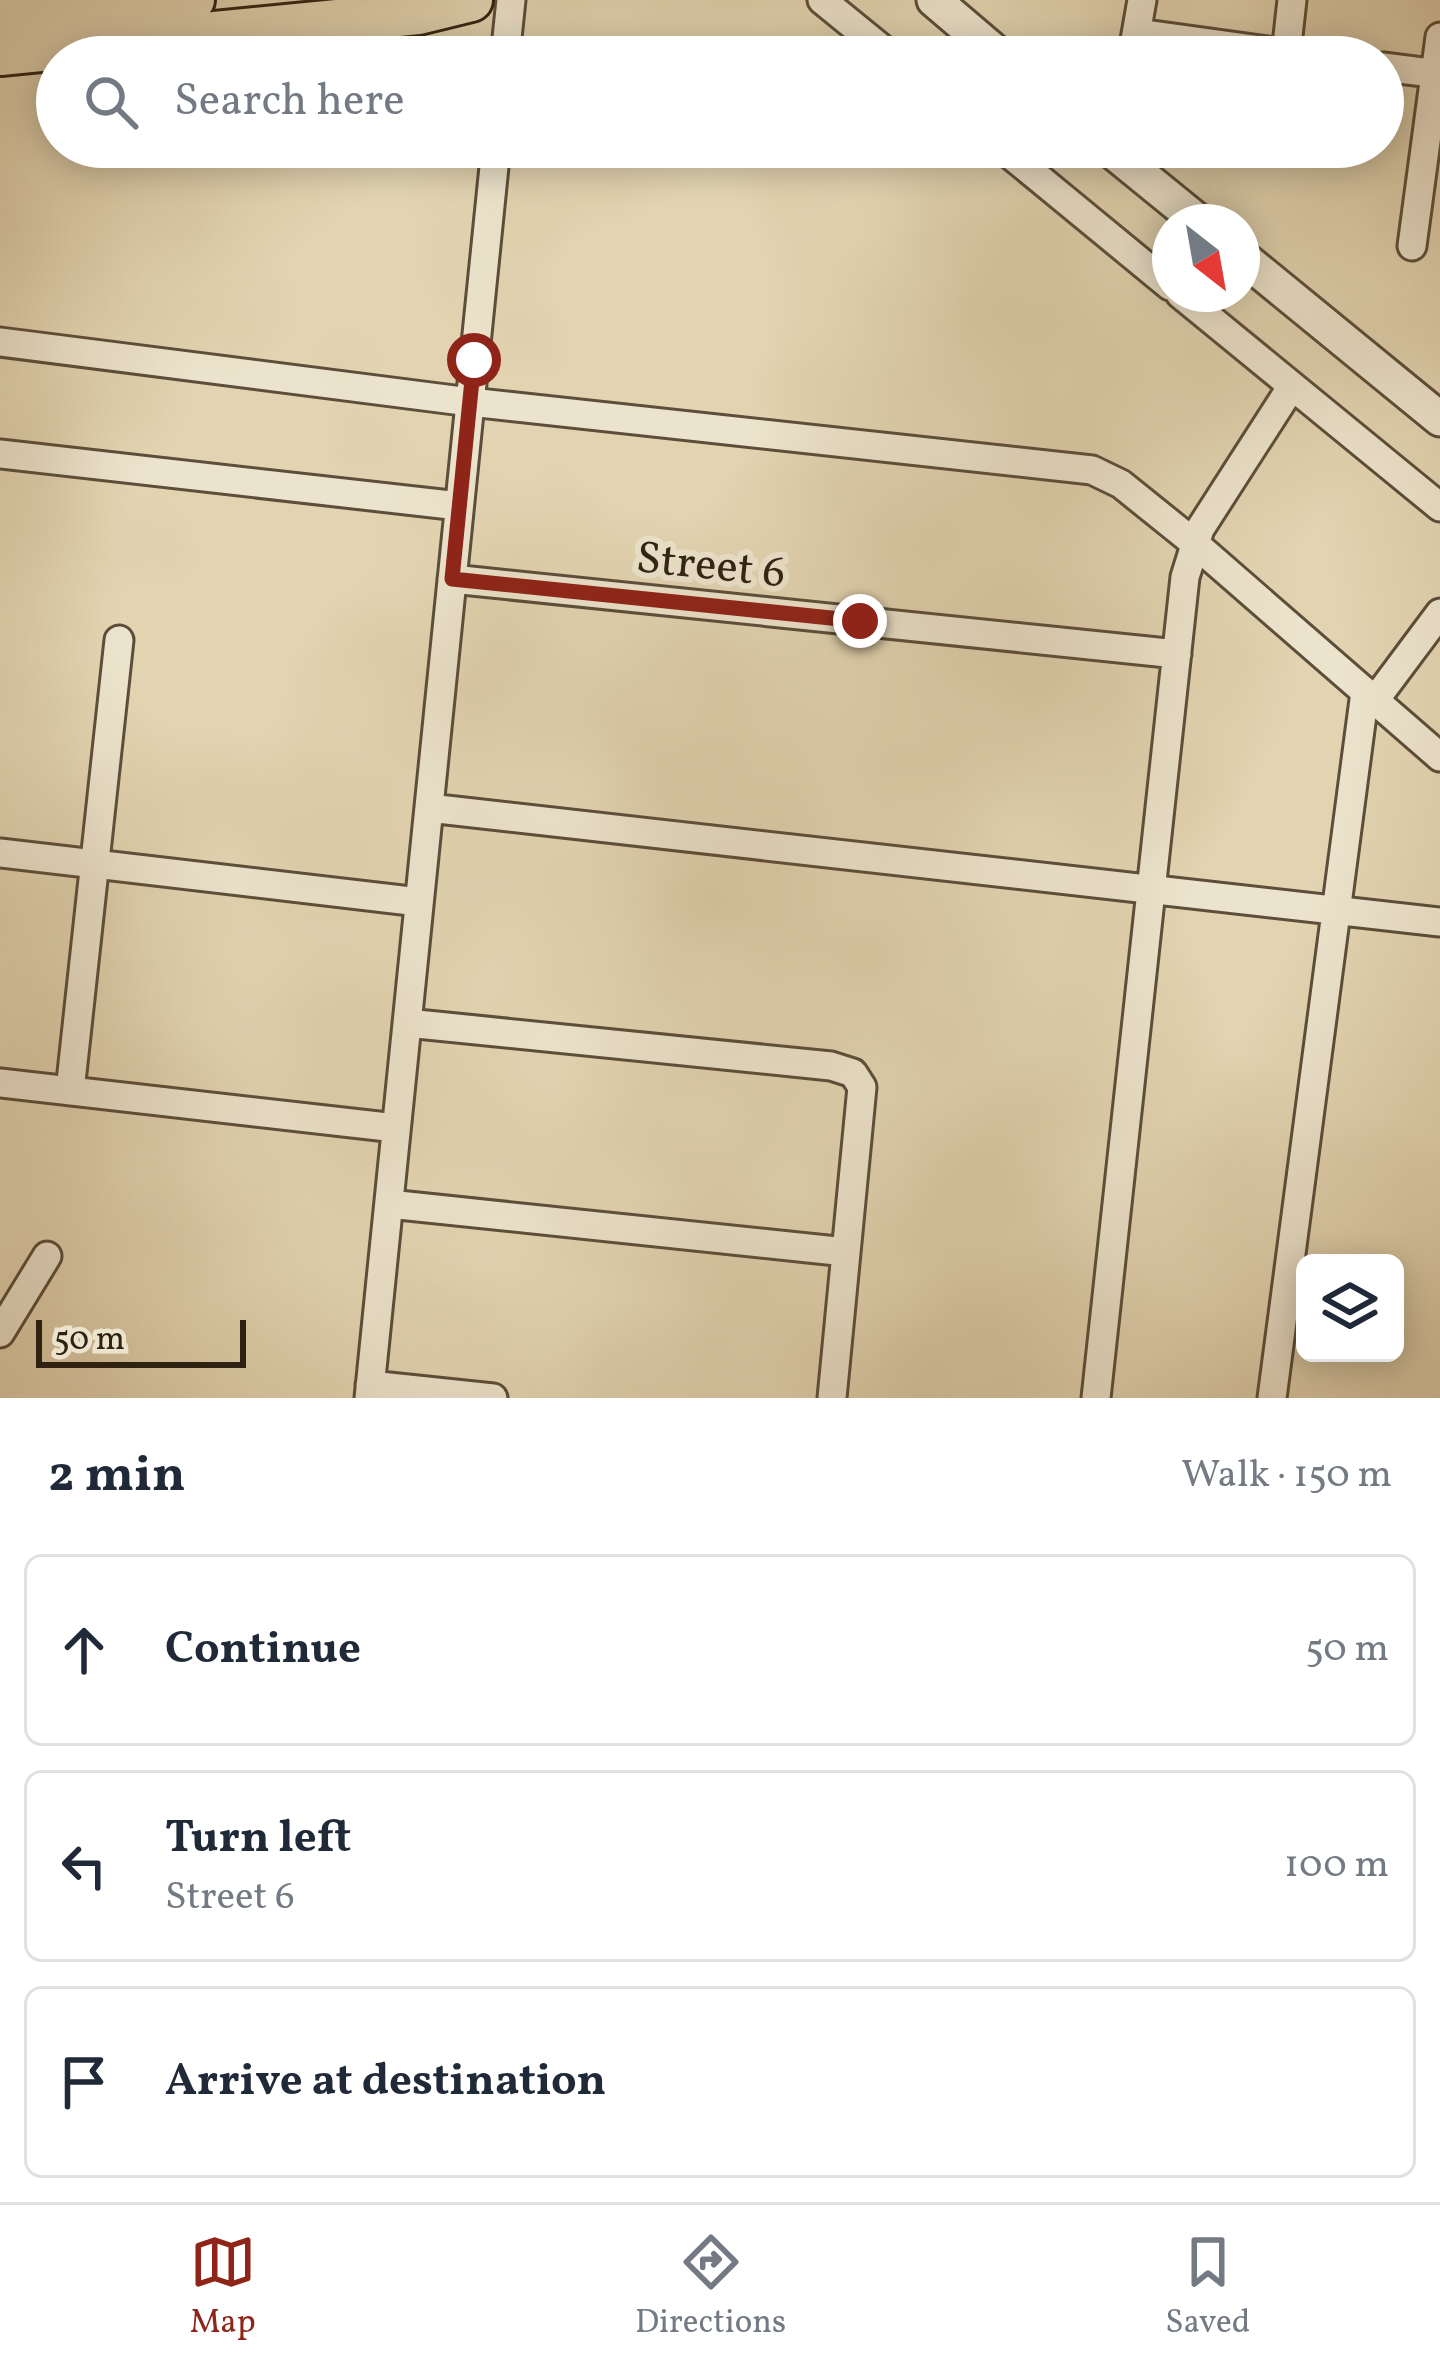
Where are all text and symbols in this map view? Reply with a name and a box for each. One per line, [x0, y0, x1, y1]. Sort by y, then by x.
search box [36, 36, 1404, 168]
icon: search [78, 69, 144, 135]
text: Search here [174, 71, 405, 134]
north arrow [1152, 204, 1260, 312]
route start [447, 333, 501, 387]
street label: Street 6 [633, 528, 788, 607]
route end [833, 594, 887, 648]
map controls [1296, 1254, 1404, 1362]
button: layers [1296, 1254, 1404, 1362]
scale bar [36, 1314, 246, 1367]
text: 50 m [54, 1318, 125, 1364]
text: 2 min [48, 1441, 186, 1512]
text: Walk · 150 m [1181, 1449, 1392, 1503]
icon: ahead [51, 1617, 117, 1683]
text: Continue [165, 1619, 361, 1682]
text: 50 m [1305, 1623, 1389, 1677]
text: Turn left [165, 1808, 351, 1871]
icon: left [51, 1833, 117, 1899]
text: 100 m [1284, 1839, 1389, 1893]
text: Street 6 [165, 1871, 295, 1925]
icon: arrive [51, 2049, 117, 2115]
text: Arrive at destination [165, 2051, 606, 2114]
tab: Map [190, 2229, 256, 2347]
tab: Directions [635, 2229, 786, 2347]
tab: Saved [1165, 2229, 1250, 2347]

